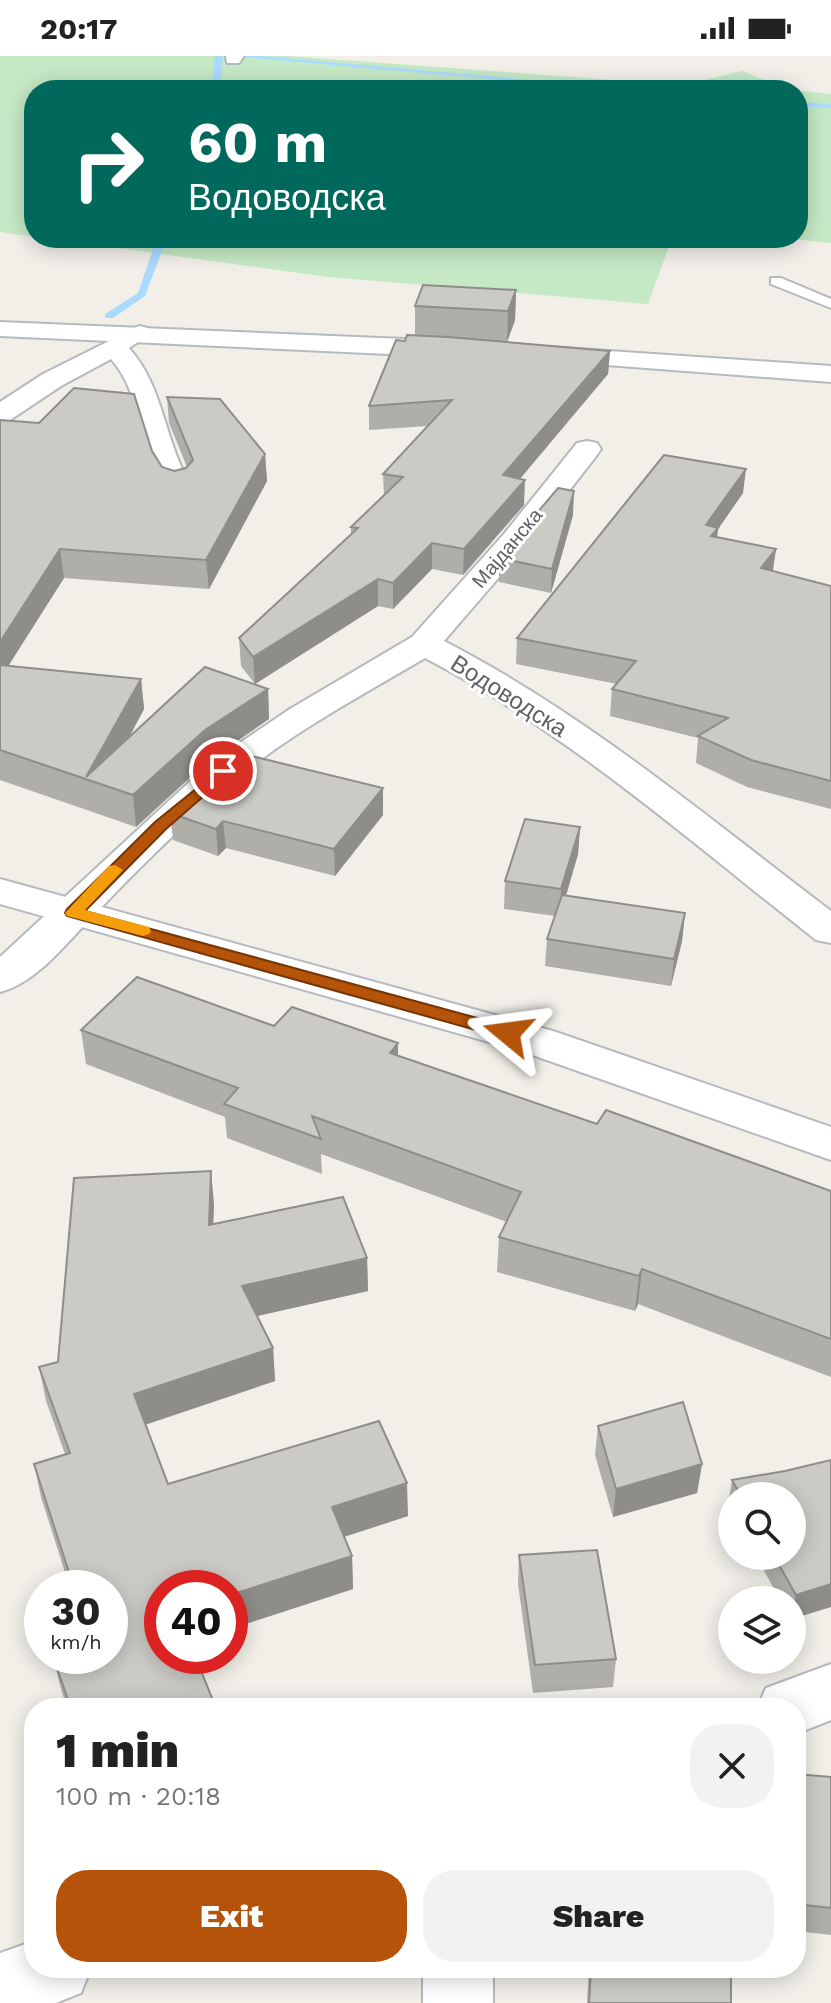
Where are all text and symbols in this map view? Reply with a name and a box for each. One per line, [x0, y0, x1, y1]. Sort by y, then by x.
text: 20:17 [40, 11, 117, 46]
text: 60 m [188, 110, 327, 176]
icon: right [56, 112, 160, 216]
text: Водоводска [188, 177, 386, 219]
street label: Мајданска [467, 503, 548, 593]
street label: Водоводска [446, 649, 573, 743]
pin [189, 737, 257, 805]
icon: arrive [201, 749, 245, 793]
position arrow [466, 991, 550, 1075]
map controls [718, 1482, 806, 1674]
button: search [718, 1482, 806, 1570]
speed limit sign: 40 [144, 1570, 248, 1674]
button: layers [718, 1586, 806, 1674]
text: 30 [51, 1588, 101, 1635]
text: km/h [50, 1630, 102, 1654]
text: 1 min [56, 1722, 179, 1779]
button: close [690, 1724, 774, 1808]
text: 100 m · 20:18 [56, 1781, 221, 1811]
button: Exit [56, 1870, 407, 1962]
button: Share [423, 1870, 774, 1962]

